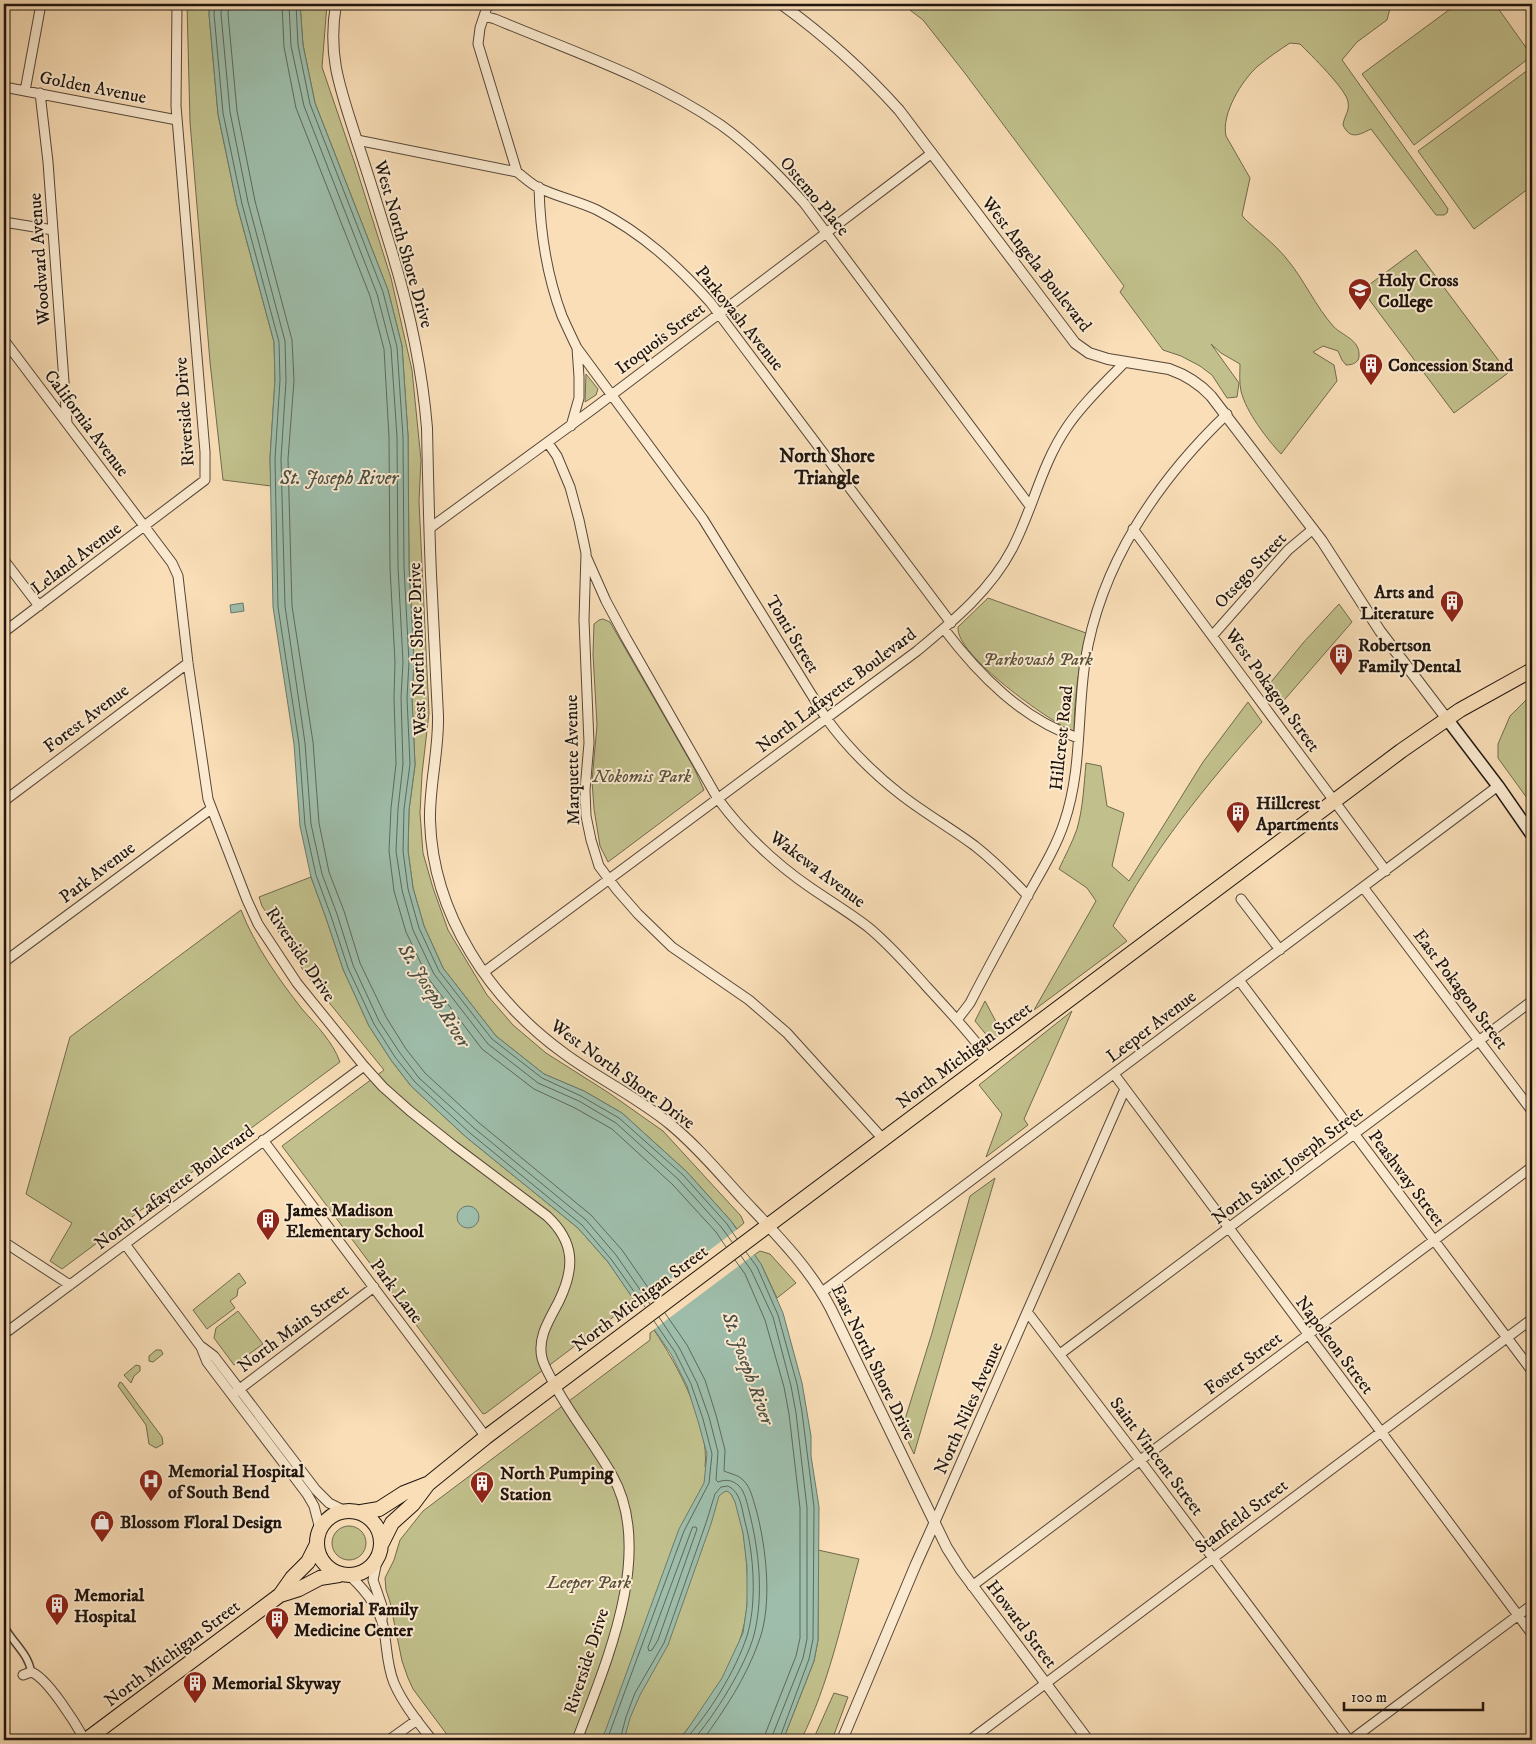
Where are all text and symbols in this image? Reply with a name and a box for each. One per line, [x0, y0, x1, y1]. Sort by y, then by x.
street label: Golden Avenue [38, 67, 148, 109]
street label: Ostemo Place [775, 153, 854, 241]
street label: West North Shore Drive [368, 157, 437, 331]
street label: Woodward Avenue [24, 192, 56, 327]
street label: West Angela Boulevard [976, 192, 1096, 337]
street label: Parkovash Avenue [690, 262, 788, 376]
place label: Holy Cross College [1378, 270, 1458, 313]
school or university icon: Holy Cross College [1347, 277, 1373, 311]
street label: Iroquois Street [612, 298, 710, 380]
building icon: Concession Stand [1358, 352, 1384, 386]
place label: Concession Stand [1388, 355, 1514, 377]
street label: Riverside Drive [170, 356, 200, 467]
street label: California Avenue [39, 366, 134, 481]
district label: North Shore Triangle [779, 445, 875, 490]
water label: St. Joseph River [279, 467, 400, 491]
street label: Leland Avenue [27, 518, 126, 600]
street label: Otsego Street [1210, 528, 1292, 613]
street label: West North Shore Drive [404, 562, 432, 737]
place label: Arts and Literature [1360, 582, 1435, 625]
building icon: Arts and Literature [1439, 589, 1465, 623]
street label: Tonti Street [760, 592, 824, 677]
street label: North Lafayette Boulevard [752, 624, 921, 758]
street label: West Pokagon Street [1219, 624, 1325, 757]
place label: Robertson Family Dental [1358, 635, 1461, 678]
building icon: Robertson Family Dental [1328, 642, 1354, 676]
park label: Parkovash Park [983, 649, 1093, 671]
street label: Forest Avenue [40, 680, 133, 758]
street label: Hillcrest Road [1046, 685, 1078, 792]
street label: Marquette Avenue [561, 695, 585, 825]
park label: Nokomis Park [592, 766, 692, 788]
place label: Hillcrest Apartments [1255, 793, 1339, 836]
building icon: Hillcrest Apartments [1225, 800, 1251, 834]
street label: Wakewa Avenue [764, 826, 870, 913]
street label: Park Avenue [55, 837, 140, 908]
street label: Riverside Drive [260, 903, 340, 1006]
street label: East Pokagon Street [1408, 925, 1513, 1054]
water label: St. Joseph River [391, 939, 476, 1054]
street label: Leeper Avenue [1102, 986, 1201, 1068]
street label: North Michigan Street [892, 998, 1037, 1114]
street label: West North Shore Drive [545, 1014, 699, 1135]
street label: North Saint Joseph Street [1208, 1102, 1368, 1230]
street label: North Lafayette Boulevard [90, 1121, 259, 1255]
street label: Peashway Street [1363, 1126, 1450, 1231]
place label: James Madison Elementary School [284, 1200, 424, 1243]
building icon: James Madison Elementary School [255, 1207, 281, 1241]
street label: North Michigan Street [568, 1241, 713, 1357]
street label: Park Lane [365, 1255, 428, 1328]
street label: North Main Street [234, 1280, 354, 1378]
street label: East North Shore Drive [826, 1281, 920, 1444]
street label: Napoleon Street [1290, 1292, 1378, 1399]
water label: St. Joseph River [715, 1308, 779, 1430]
street label: Foster Street [1200, 1327, 1287, 1400]
street label: North Niles Avenue [930, 1339, 1008, 1478]
street label: Saint Vincent Street [1104, 1393, 1208, 1520]
place label: Memorial Hospital of South Bend [168, 1461, 305, 1504]
place label: North Pumping Station [500, 1463, 615, 1506]
hospital icon: Memorial Hospital of South Bend [138, 1468, 164, 1502]
building icon: North Pumping Station [469, 1470, 495, 1504]
street label: Stanfield Street [1191, 1475, 1293, 1559]
shop icon: Blossom Floral Design [89, 1509, 115, 1543]
place label: Blossom Floral Design [120, 1512, 283, 1534]
park label: Leeper Park [546, 1572, 631, 1594]
street label: Howard Street [981, 1576, 1062, 1673]
place label: Memorial Hospital [74, 1585, 145, 1628]
building icon: Memorial Hospital [44, 1592, 70, 1626]
street label: North Michigan Street [100, 1596, 245, 1712]
place label: Memorial Family Medicine Center [294, 1599, 419, 1642]
building icon: Memorial Family Medicine Center [264, 1606, 290, 1640]
street label: Riverside Drive [560, 1606, 614, 1717]
building icon: Memorial Skyway [182, 1670, 208, 1704]
place label: Memorial Skyway [212, 1673, 341, 1695]
scale bar [1344, 1679, 1482, 1711]
text: 100 m [1351, 1688, 1387, 1707]

